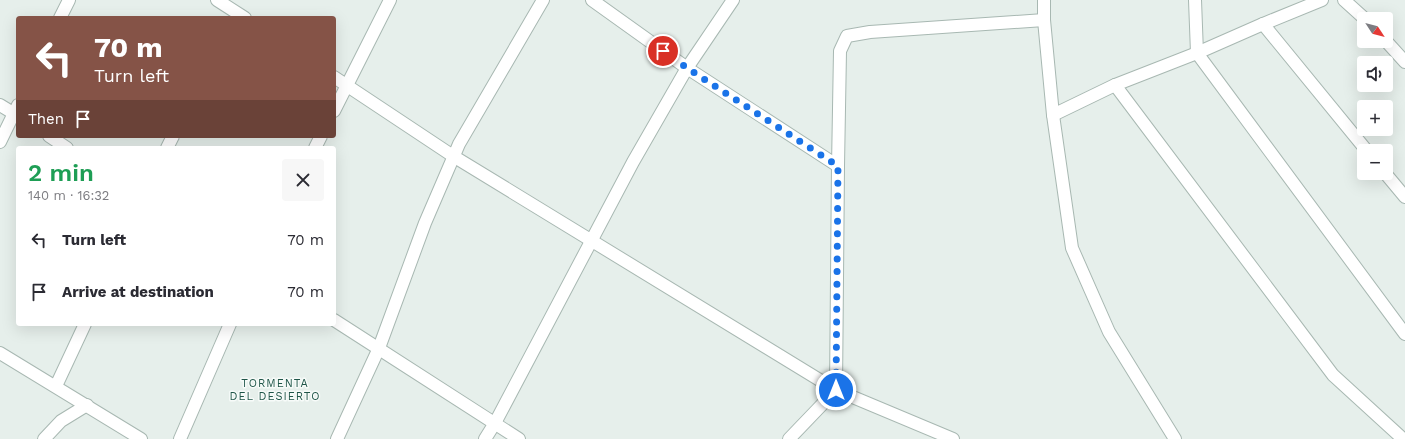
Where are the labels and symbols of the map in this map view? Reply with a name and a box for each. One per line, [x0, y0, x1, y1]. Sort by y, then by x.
north arrow [1357, 12, 1393, 48]
pin [646, 34, 680, 68]
position arrow [815, 369, 857, 411]
district label: TORMENTA DEL DESIERTO [230, 377, 320, 403]

